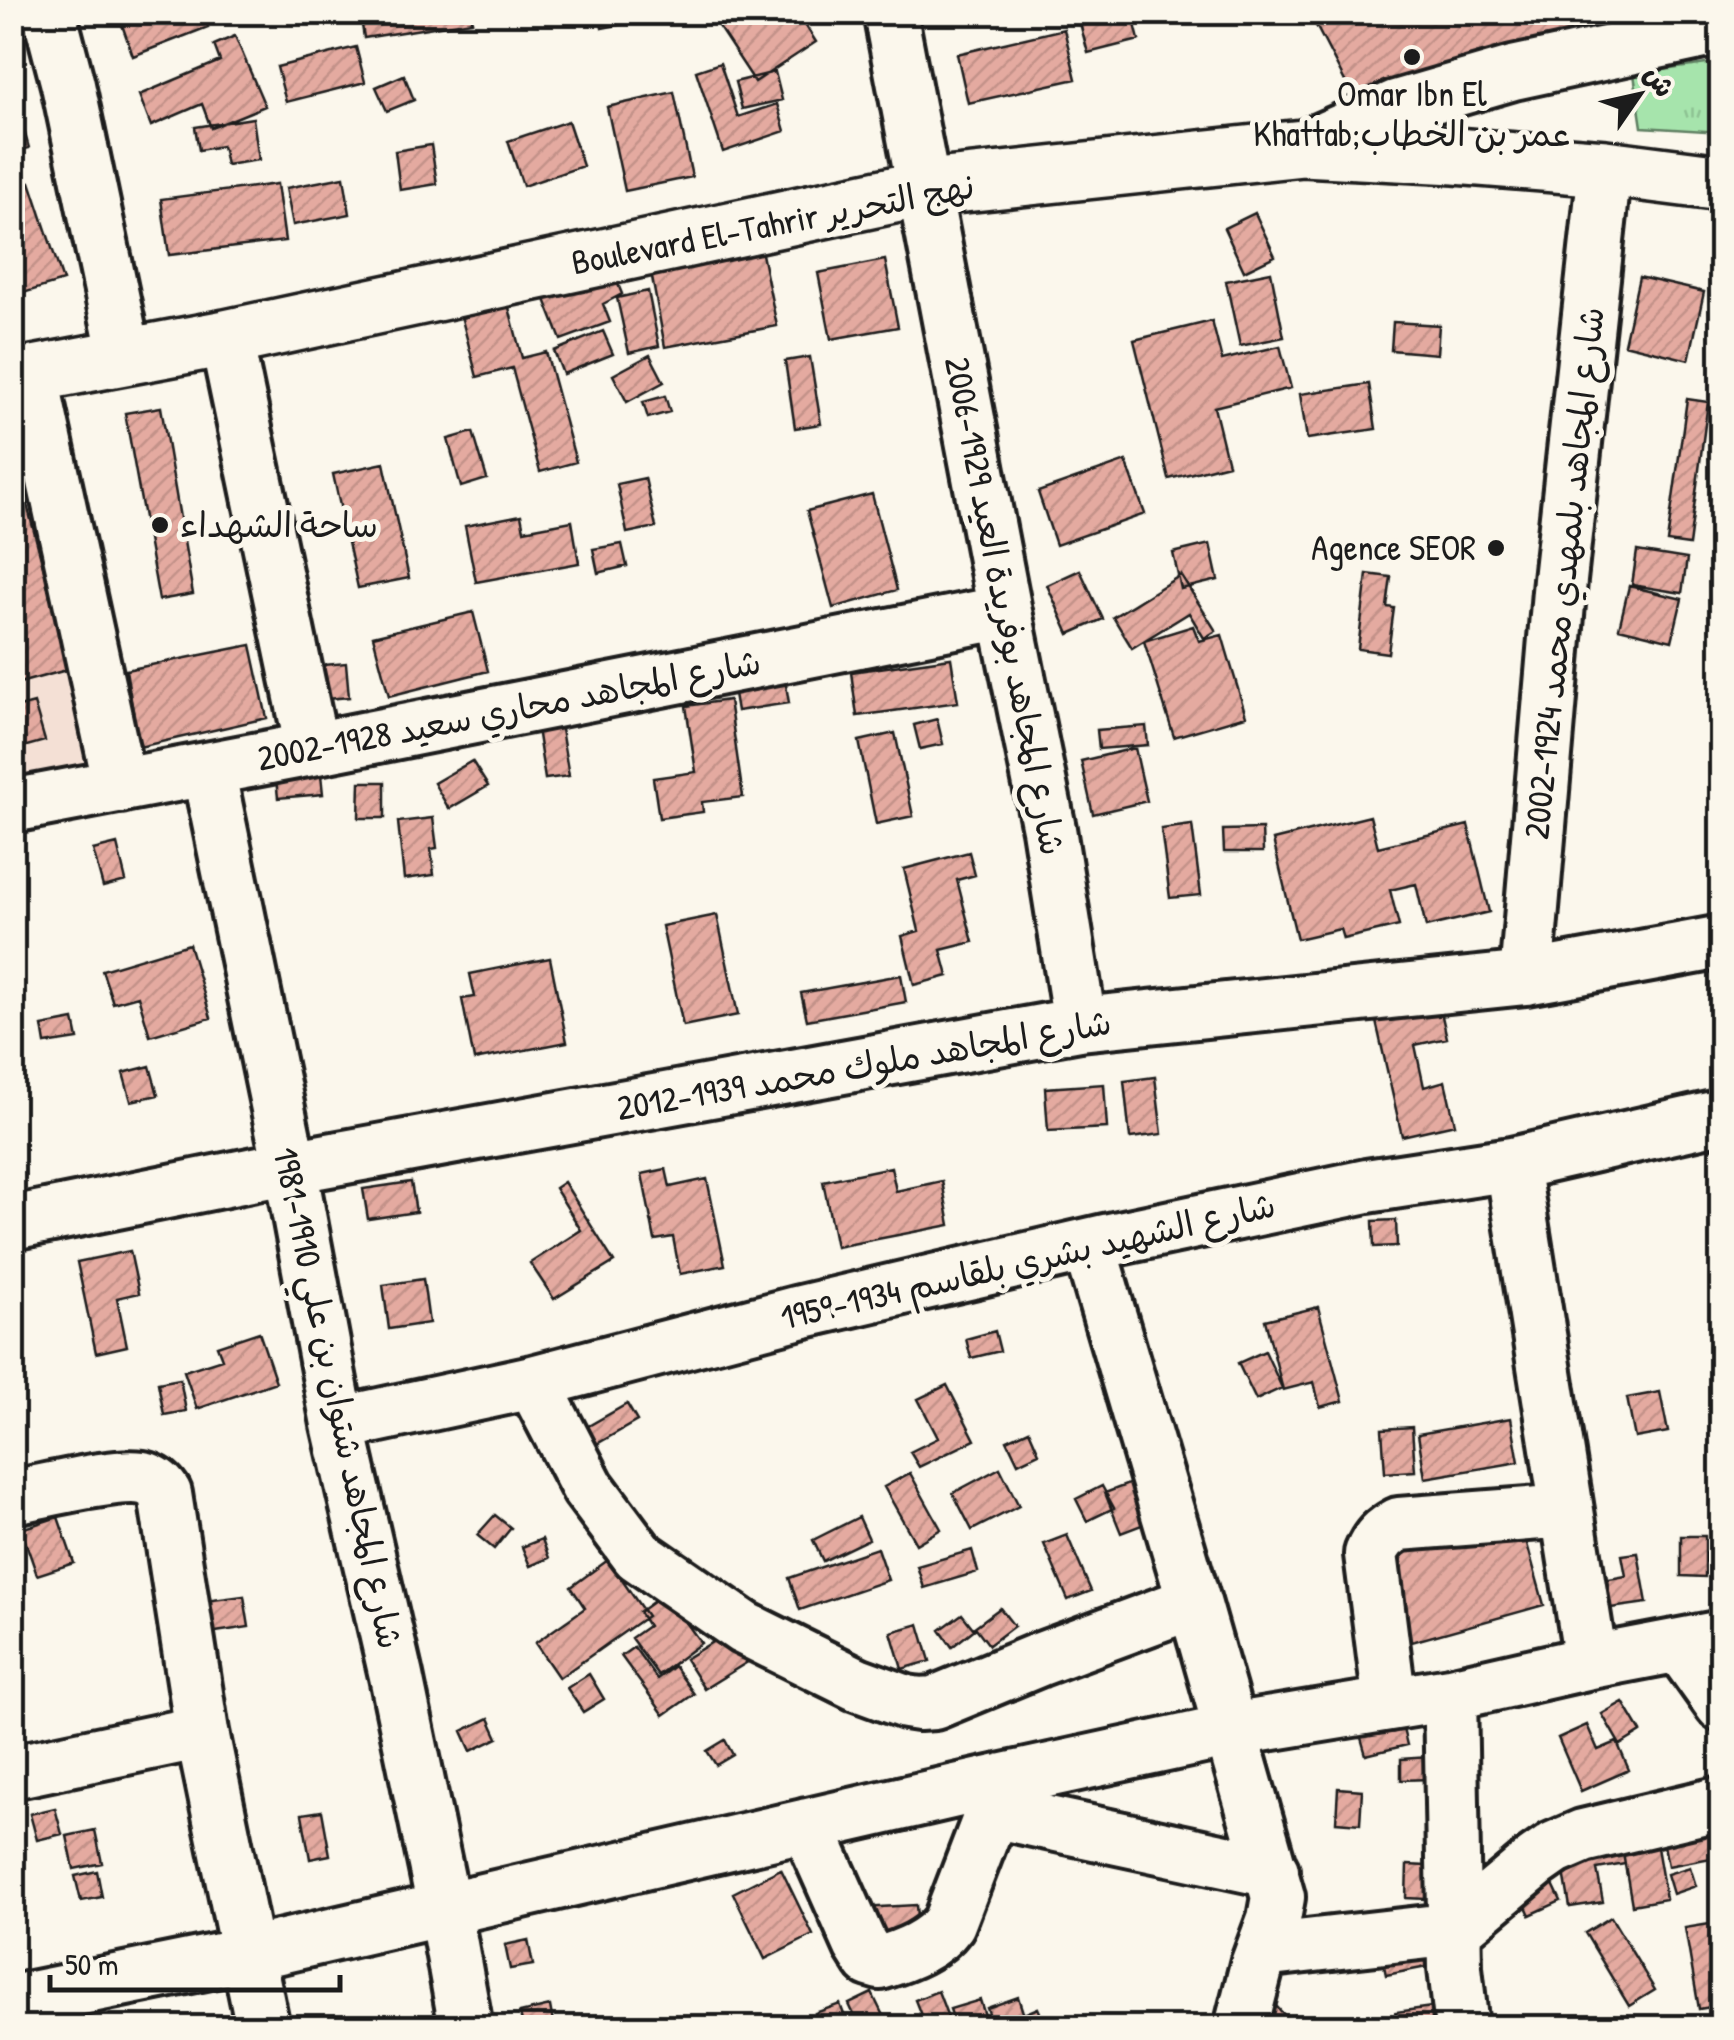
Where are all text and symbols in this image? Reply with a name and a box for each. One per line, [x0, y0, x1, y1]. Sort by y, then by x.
north arrow [1589, 45, 1689, 145]
marker: Omar Ibn El Khattab;عمر بن الخطاب [1401, 46, 1423, 68]
text: ش [1635, 58, 1684, 104]
place label: Omar Ibn El Khattab;عمر بن الخطاب [1253, 70, 1571, 157]
street label: Boulevard El-Tahrir نهج التحرير [567, 161, 979, 287]
street label: شارع المجاهد بلمهدي محمد 1924-2002 [1512, 304, 1617, 842]
street label: شارع المجاهد بوفريدة العيد 1929-2006 [932, 353, 1077, 860]
place label: ساحة الشهداء [180, 501, 378, 548]
marker: ساحة الشهداء [149, 514, 171, 536]
place label: Agence SEOR [1311, 524, 1476, 571]
marker: Agence SEOR [1485, 537, 1507, 559]
street label: شارع المجاهد محاري سعيد 1928-2002 [253, 638, 765, 783]
street label: شارع المجاهد ملوك محمد 1939-2012 [613, 998, 1115, 1133]
street label: شارع المجاهد شتوان بن علي 1910-1981 [255, 1143, 415, 1655]
street label: شارع الشهيد بشري بلقاسم 1934-1959 [776, 1181, 1281, 1344]
scale bar [50, 1930, 340, 1992]
text: 50 m [65, 1944, 118, 1984]

